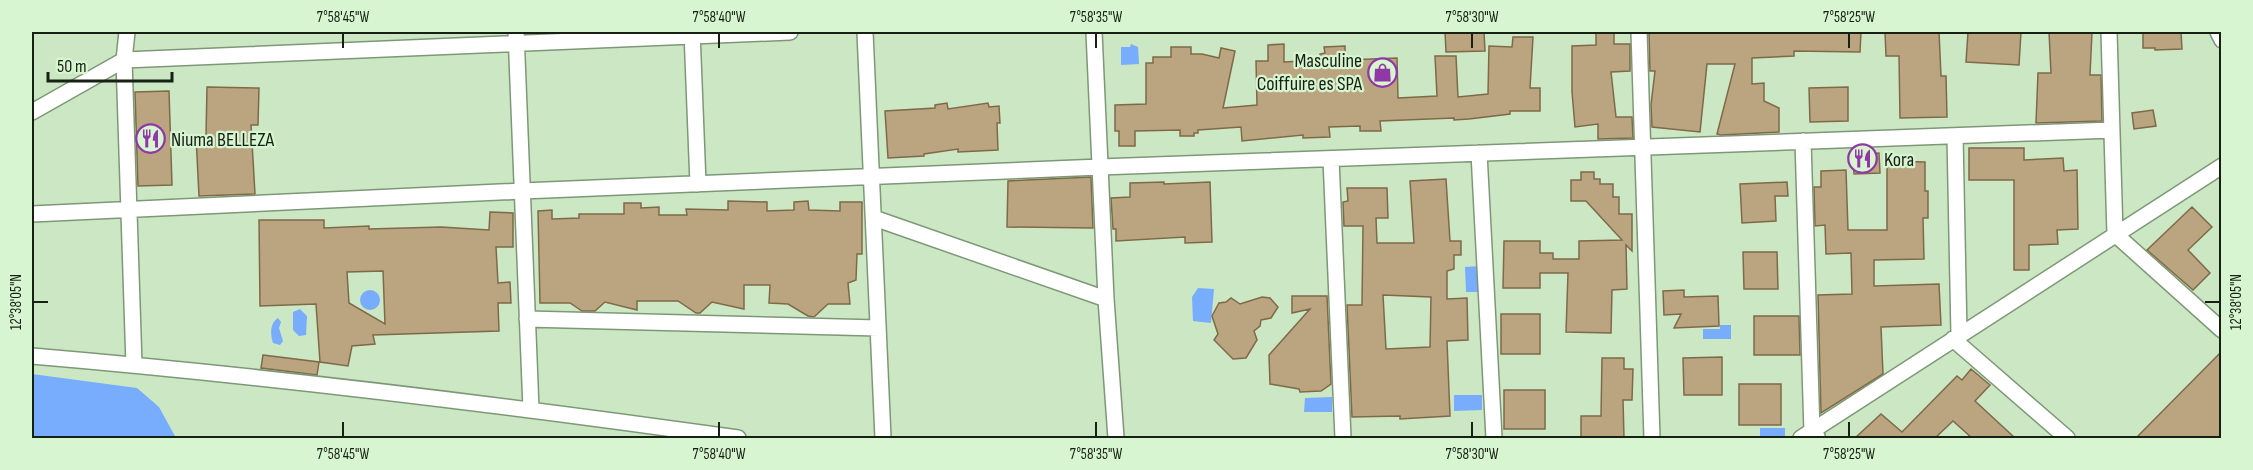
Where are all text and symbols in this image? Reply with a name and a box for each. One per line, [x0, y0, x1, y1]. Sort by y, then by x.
text: 7°58'45"W [317, 8, 369, 27]
text: 7°58'40"W [693, 8, 746, 27]
text: 7°58'35"W [1070, 8, 1122, 27]
text: 7°58'30"W [1446, 8, 1499, 27]
text: 7°58'25"W [1823, 8, 1875, 27]
scale bar [48, 45, 172, 83]
place label: Masculine Coiffuire es SPA [1257, 49, 1362, 96]
text: 50 m [57, 56, 87, 77]
shop icon: Masculine Coiffuire es SPA [1367, 56, 1399, 88]
restaurant icon: Niuma BELLEZA [134, 123, 166, 155]
place label: Niuma BELLEZA [171, 128, 274, 152]
restaurant icon: Kora [1847, 143, 1879, 175]
place label: Kora [1884, 148, 1914, 172]
text: 12°38'05"N [7, 274, 26, 330]
text: 12°38'05"N [2227, 274, 2246, 330]
text: 7°58'45"W [317, 445, 369, 464]
text: 7°58'40"W [693, 445, 746, 464]
text: 7°58'35"W [1070, 445, 1122, 464]
text: 7°58'30"W [1446, 445, 1499, 464]
text: 7°58'25"W [1823, 445, 1875, 464]

